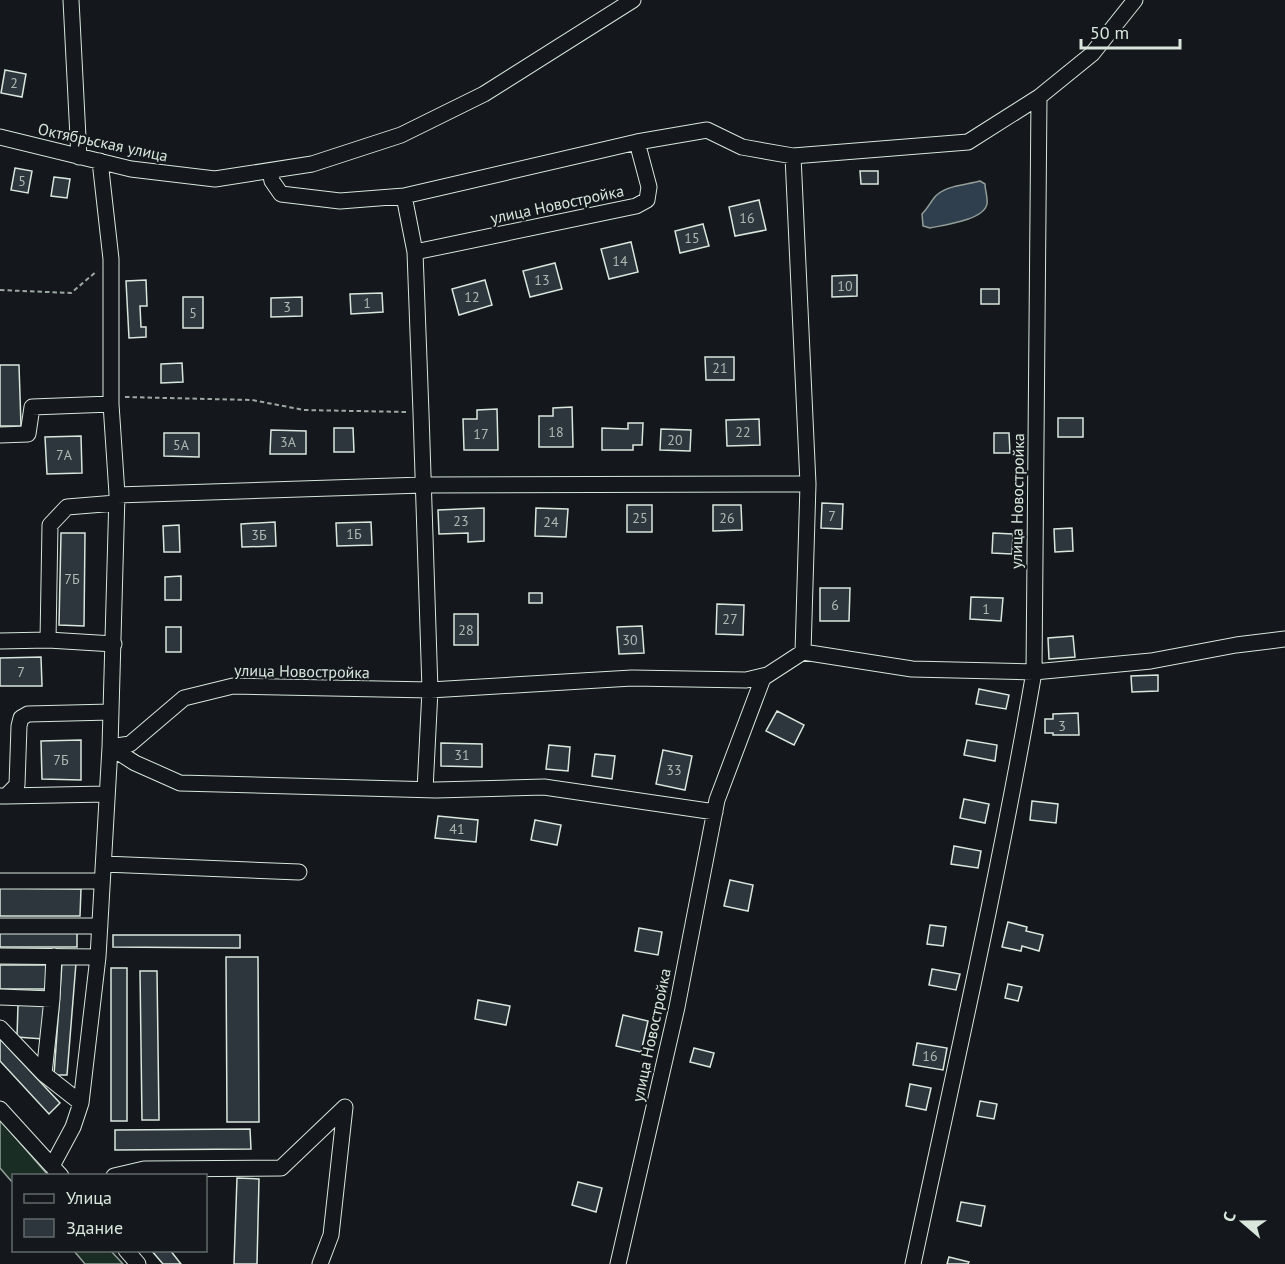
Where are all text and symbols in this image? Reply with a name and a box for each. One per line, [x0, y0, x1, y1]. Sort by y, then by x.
scale bar [1081, 12, 1180, 50]
text: 50 m [1090, 21, 1129, 44]
house number: 2 [10, 74, 18, 92]
street label: Октябрьская улица [36, 118, 170, 166]
house number: 5 [18, 172, 26, 190]
street label: улица Новостройка [489, 180, 625, 228]
house number: 16 [739, 209, 755, 227]
house number: 15 [684, 229, 700, 247]
house number: 14 [612, 252, 628, 270]
house number: 13 [534, 271, 550, 289]
house number: 10 [837, 277, 853, 295]
house number: 12 [464, 288, 480, 306]
house number: 1 [363, 294, 371, 312]
house number: 3 [283, 298, 291, 316]
house number: 5 [189, 304, 197, 322]
house number: 21 [712, 359, 728, 377]
house number: 18 [548, 423, 564, 441]
house number: 22 [735, 423, 751, 441]
house number: 17 [473, 425, 489, 443]
house number: 20 [667, 431, 683, 449]
house number: 3А [280, 433, 297, 451]
street label: улица Новостройка [1006, 433, 1028, 569]
house number: 5А [173, 436, 190, 454]
house number: 7А [56, 446, 73, 464]
house number: 7 [828, 507, 836, 525]
house number: 25 [632, 509, 648, 527]
house number: 26 [719, 509, 735, 527]
house number: 23 [453, 512, 469, 530]
house number: 24 [543, 513, 559, 531]
house number: 1Б [346, 525, 362, 543]
house number: 3Б [251, 526, 267, 544]
house number: 7Б [64, 570, 80, 588]
house number: 6 [831, 596, 839, 614]
house number: 1 [982, 600, 990, 618]
house number: 27 [722, 610, 738, 628]
house number: 28 [458, 621, 474, 639]
house number: 30 [622, 631, 638, 649]
street label: улица Новостройка [234, 660, 370, 682]
house number: 7 [17, 663, 25, 681]
house number: 3 [1058, 717, 1066, 735]
house number: 31 [454, 746, 470, 764]
house number: 7Б [53, 751, 69, 769]
house number: 33 [666, 761, 682, 779]
house number: 41 [449, 820, 465, 838]
street label: улица Новостройка [627, 967, 675, 1103]
house number: 16 [922, 1047, 938, 1065]
legend [12, 1174, 207, 1252]
text: Улица [66, 1186, 112, 1209]
north arrow [1213, 1192, 1273, 1252]
text: С [1218, 1209, 1240, 1224]
text: Здание [66, 1216, 123, 1239]

